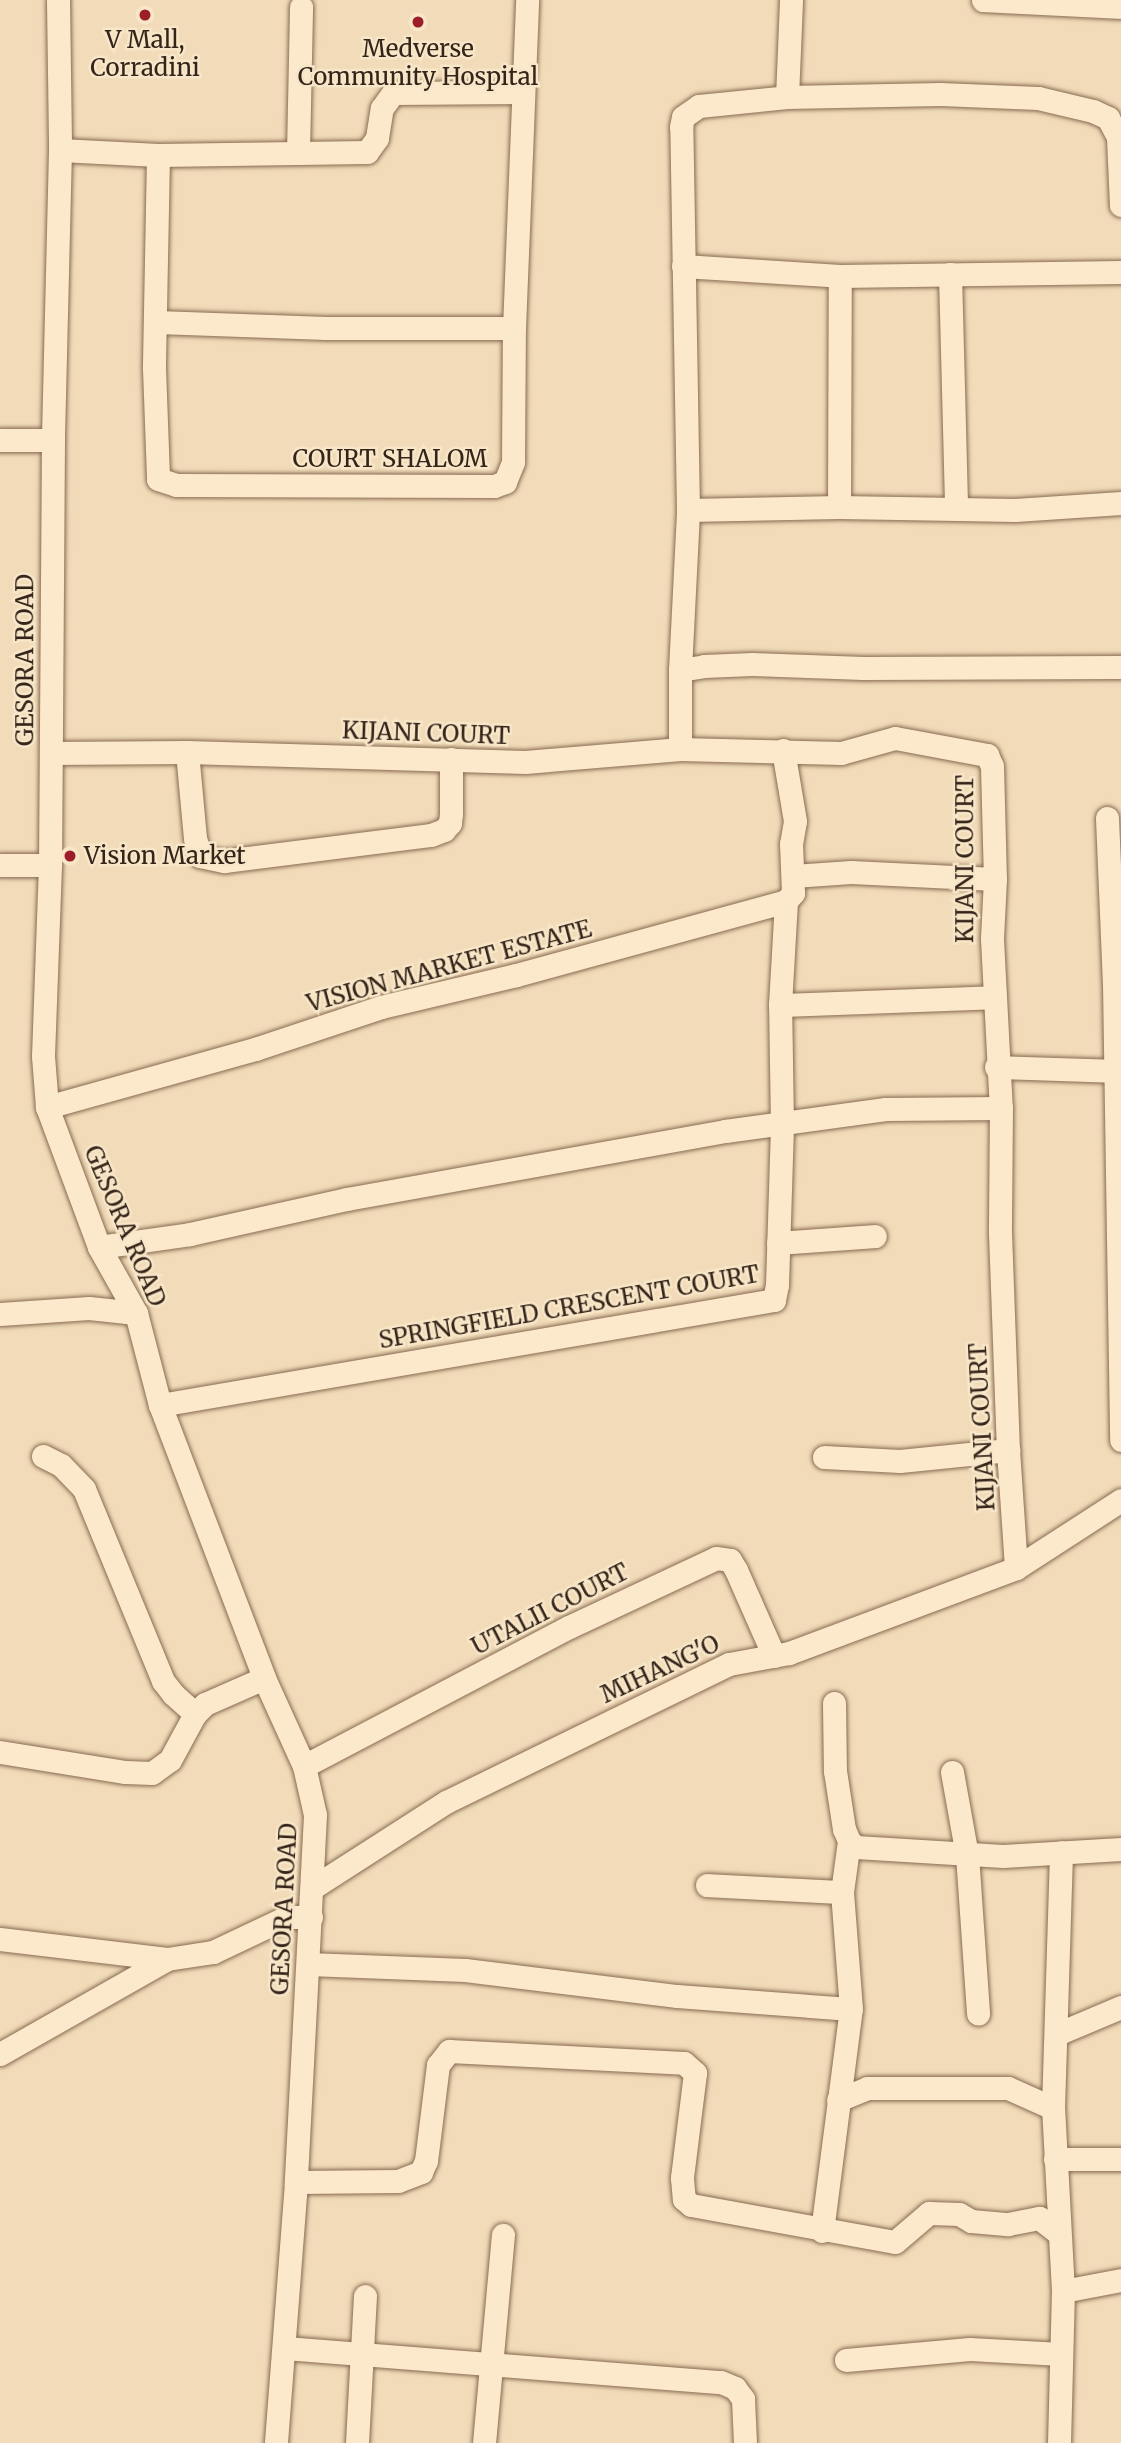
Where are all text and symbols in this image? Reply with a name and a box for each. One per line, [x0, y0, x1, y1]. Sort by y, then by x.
marker: V Mall, Corradini [137, 7, 153, 23]
marker: Medverse Community Hospital [408, 12, 428, 32]
place label: V Mall, Corradini [90, 26, 200, 82]
place label: Medverse Community Hospital [298, 35, 538, 91]
street label: COURT SHALOM [292, 445, 488, 473]
street label: GESORA ROAD [11, 574, 39, 746]
street label: KIJANI COURT [341, 716, 511, 750]
street label: KIJANI COURT [951, 775, 979, 943]
place label: Vision Market [84, 842, 246, 870]
marker: Vision Market [62, 848, 78, 864]
street label: VISION MARKET ESTATE [303, 914, 595, 1018]
street label: GESORA ROAD [78, 1141, 172, 1311]
street label: SPRINGFIELD CRESCENT COURT [376, 1259, 762, 1355]
street label: KIJANI COURT [963, 1342, 1001, 1512]
street label: UTALII COURT [467, 1557, 633, 1661]
street label: MIHANG'O [596, 1629, 724, 1709]
street label: GESORA ROAD [265, 1822, 303, 1996]

